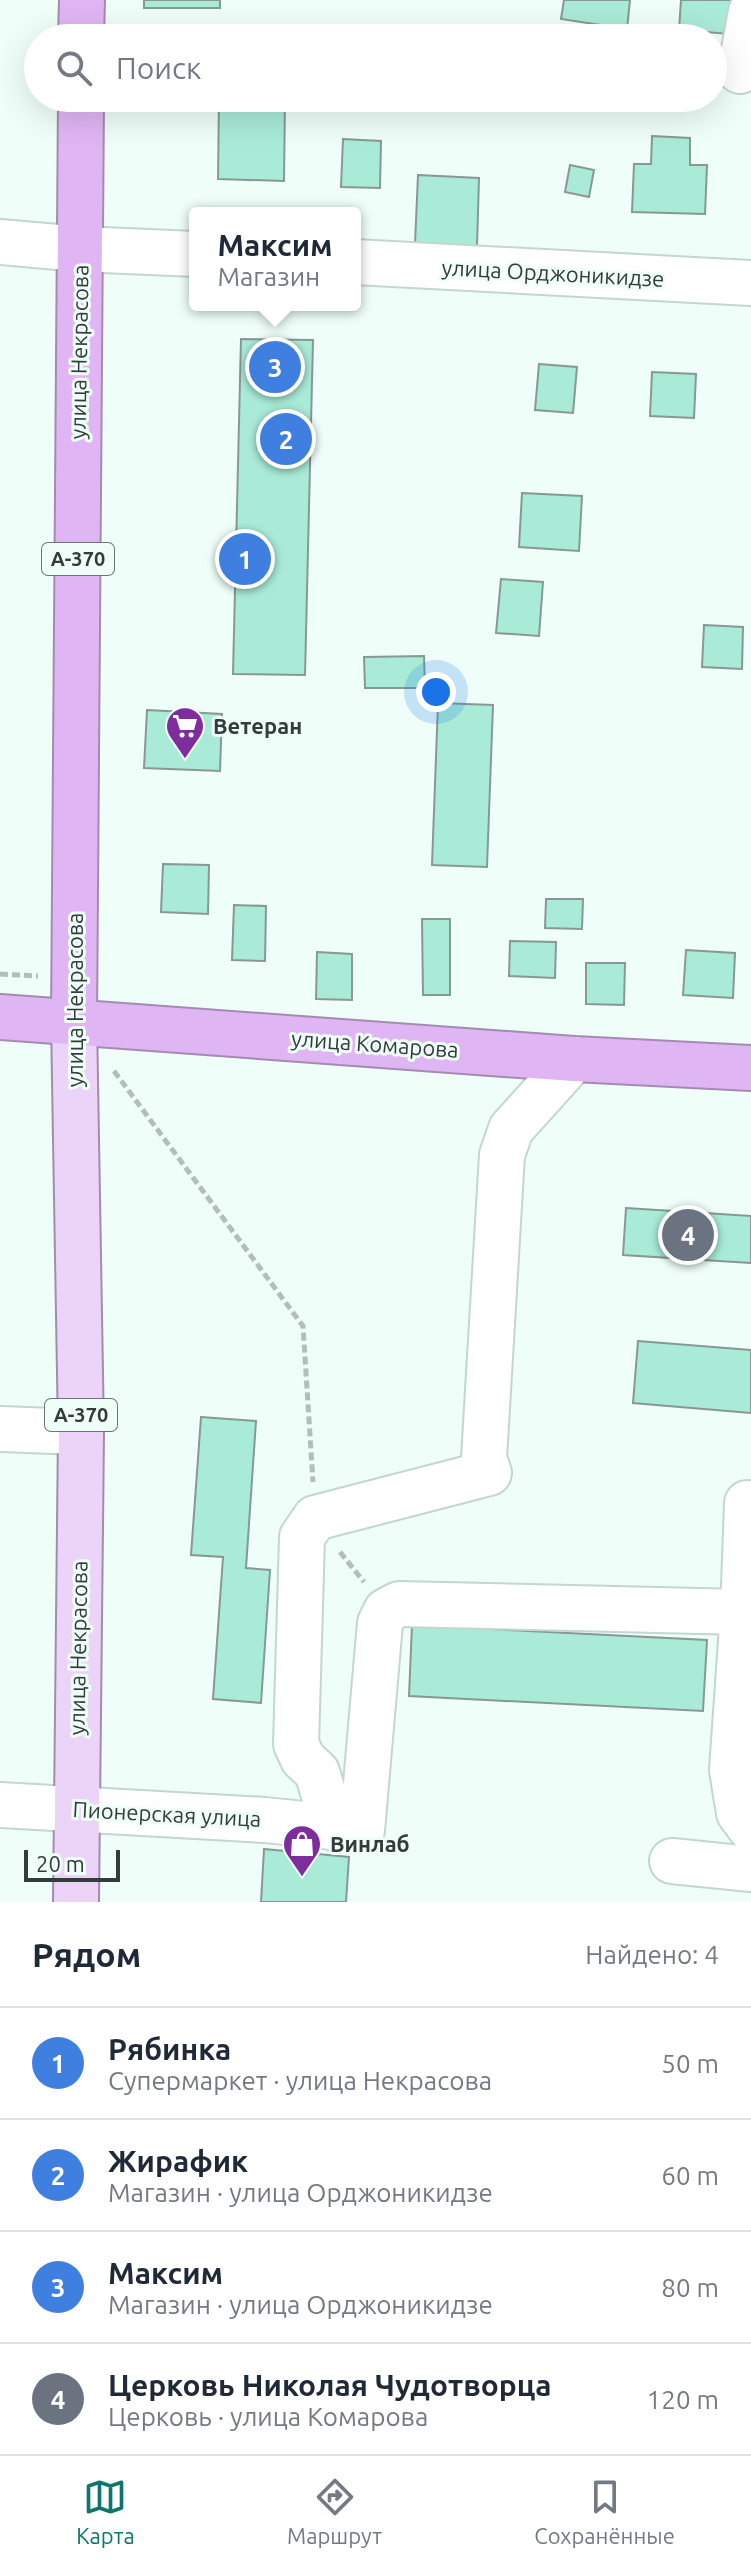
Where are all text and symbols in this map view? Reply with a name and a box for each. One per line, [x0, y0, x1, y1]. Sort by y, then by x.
search box [24, 24, 727, 112]
icon: search [52, 46, 96, 90]
text: Поиск [116, 51, 201, 85]
popup [189, 207, 361, 311]
text: Максим [217, 228, 333, 262]
street label: улица Орджоникидзе [441, 254, 665, 291]
text: Магазин [217, 262, 320, 291]
street label: улица Некрасова [64, 264, 93, 440]
pin: 3 [249, 337, 301, 397]
pin: 2 [260, 409, 312, 469]
pin: 1 [219, 529, 271, 589]
road number: А-370 [42, 543, 114, 575]
your location [416, 672, 456, 712]
supermarket icon: Ветеран [164, 705, 206, 760]
place label: Ветеран [213, 713, 302, 738]
street label: улица Некрасова [62, 913, 87, 1087]
street label: улица Комарова [290, 1025, 460, 1062]
pin: 4 [662, 1205, 714, 1265]
road number: А-370 [45, 1399, 117, 1431]
street label: улица Некрасова [63, 1560, 92, 1736]
street label: Пионерская улица [72, 1796, 262, 1831]
shop icon: Винлаб [281, 1823, 323, 1878]
place label: Винлаб [330, 1831, 410, 1856]
scale bar [24, 1846, 120, 1882]
text: 20 m [36, 1851, 85, 1876]
text: Рядом [32, 1935, 141, 1973]
text: Найдено: 4 [585, 1940, 719, 1969]
text: Рябинка [108, 2032, 231, 2066]
text: 1 [51, 2049, 65, 2078]
text: 50 m [661, 2049, 719, 2078]
text: Супермаркет · улица Некрасова [108, 2066, 492, 2095]
text: Жирафик [108, 2144, 248, 2178]
text: 2 [51, 2161, 65, 2190]
text: 60 m [661, 2161, 719, 2190]
text: Магазин · улица Орджоникидзе [108, 2178, 493, 2207]
text: Максим [108, 2256, 223, 2290]
text: 3 [51, 2273, 65, 2302]
text: 80 m [661, 2273, 719, 2302]
text: Магазин · улица Орджоникидзе [108, 2290, 493, 2319]
text: Церковь Николая Чудотворца [108, 2368, 552, 2402]
text: 4 [51, 2385, 65, 2414]
text: 120 m [647, 2385, 719, 2414]
text: Церковь · улица Комарова [108, 2402, 428, 2431]
tab: Карта [76, 2475, 135, 2548]
tab: Маршрут [287, 2475, 382, 2548]
tab: Сохранённые [534, 2475, 675, 2548]

